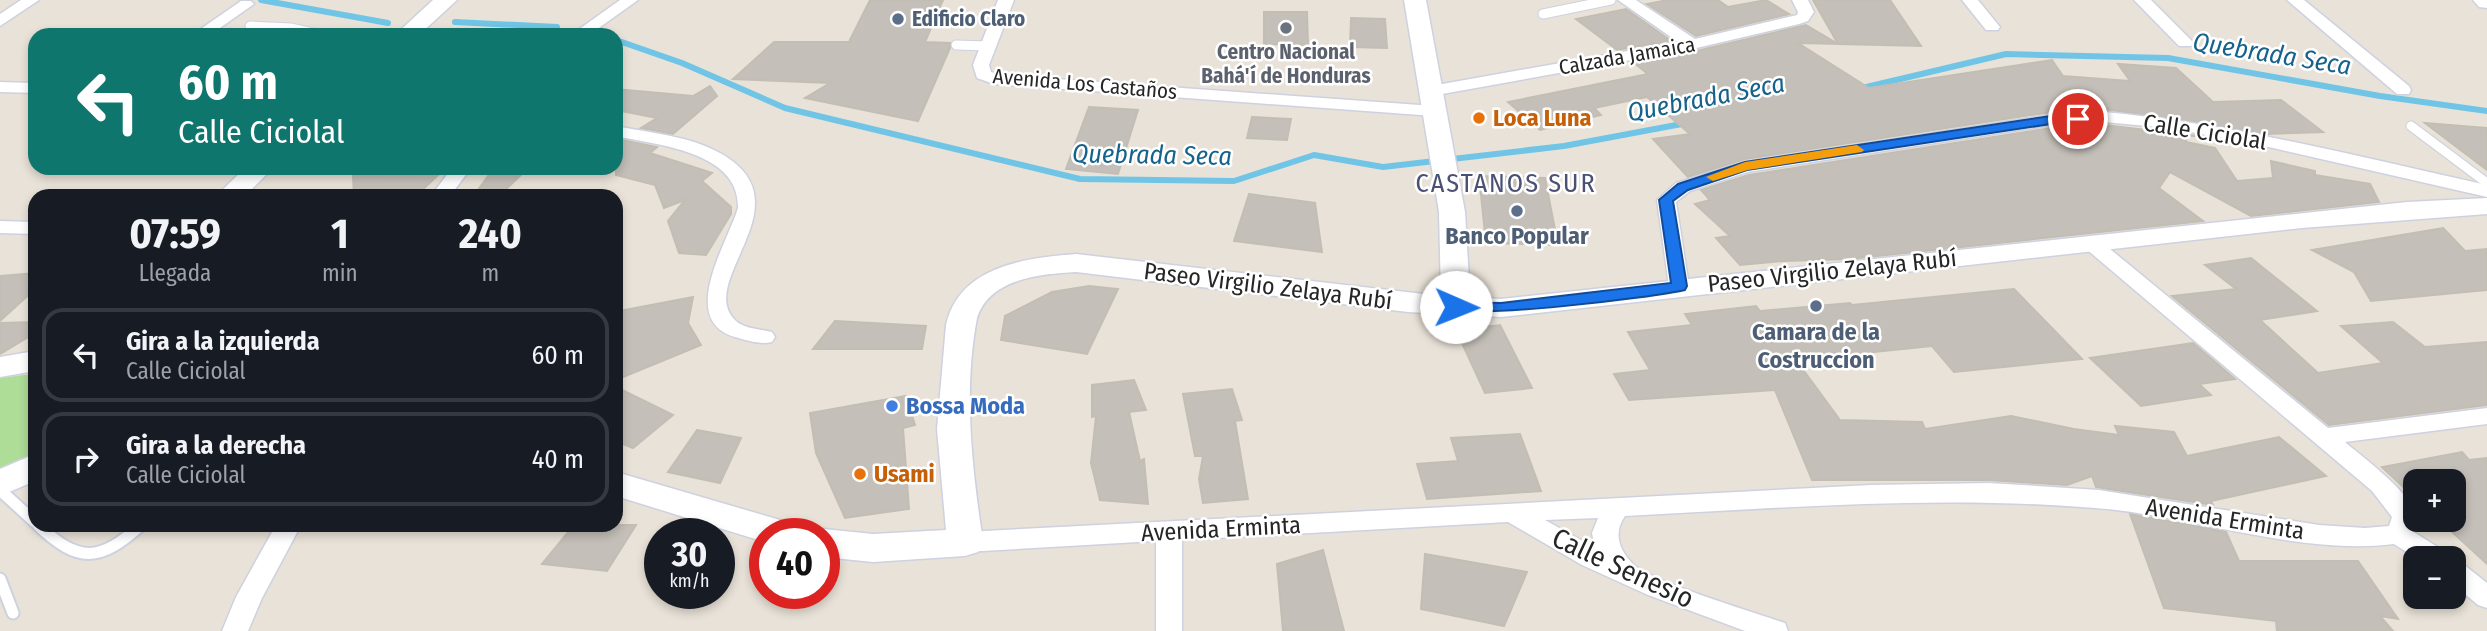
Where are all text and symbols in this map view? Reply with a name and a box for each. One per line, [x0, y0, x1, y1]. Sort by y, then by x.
place label: Edificio Claro [912, 6, 1025, 32]
marker: Edificio Claro [890, 11, 906, 27]
marker: Centro Nacional Bahá'í de Honduras [1278, 20, 1294, 36]
water label: Quebrada Seca [2191, 26, 2353, 82]
street label: Calzada Jamaica [1557, 31, 1697, 81]
place label: Centro Nacional Bahá'í de Honduras [1201, 39, 1371, 89]
text: 60 m [178, 53, 278, 112]
icon: left [63, 56, 154, 147]
street label: Avenida Los Castaños [992, 63, 1178, 105]
water label: Quebrada Seca [1625, 68, 1787, 128]
pin [2048, 89, 2108, 149]
icon: arrive [2059, 100, 2097, 138]
place label: Loca Luna [1493, 104, 1591, 132]
street label: Calle Ciciolal [2141, 108, 2269, 156]
marker: Loca Luna [1471, 110, 1487, 126]
text: Calle Ciciolal [178, 113, 344, 151]
water label: Quebrada Seca [1072, 138, 1232, 172]
district label: CASTANOS SUR [1415, 168, 1597, 199]
marker: Banco Popular [1509, 203, 1525, 219]
text: 07:59 [129, 209, 221, 259]
text: 1 [331, 209, 349, 259]
text: 240 [459, 209, 522, 259]
place label: Banco Popular [1445, 222, 1589, 250]
street label: Paseo Virgilio Zelaya Rubí [1706, 244, 1958, 298]
street label: Paseo Virgilio Zelaya Rubí [1142, 257, 1394, 315]
text: Llegada [139, 259, 211, 287]
text: min [322, 259, 358, 287]
text: m [481, 259, 499, 287]
position arrow [1419, 270, 1493, 344]
marker: Camara de la Costruccion [1808, 298, 1824, 314]
place label: Camara de la Costruccion [1752, 318, 1880, 374]
text: Gira a la izquierda [126, 326, 320, 357]
icon: left [67, 336, 105, 374]
text: 60 m [531, 340, 584, 371]
text: Calle Ciciolal [126, 357, 246, 385]
place label: Bossa Moda [906, 392, 1025, 420]
marker: Bossa Moda [884, 398, 900, 414]
text: Gira a la derecha [126, 430, 306, 461]
icon: right [67, 440, 105, 478]
text: 40 m [532, 444, 584, 475]
place label: Usami [874, 460, 935, 488]
text: Calle Ciciolal [126, 461, 246, 489]
marker: Usami [852, 466, 868, 482]
map controls [2403, 469, 2466, 609]
button: + [2403, 469, 2466, 532]
street label: Avenida Erminta [2144, 493, 2306, 545]
street label: Avenida Erminta [1140, 511, 1302, 547]
speed limit sign: 40 [749, 518, 840, 609]
street label: Calle Senesio [1547, 521, 1699, 615]
text: 30 [672, 533, 707, 575]
button: − [2403, 546, 2466, 609]
text: km/h [669, 570, 710, 592]

